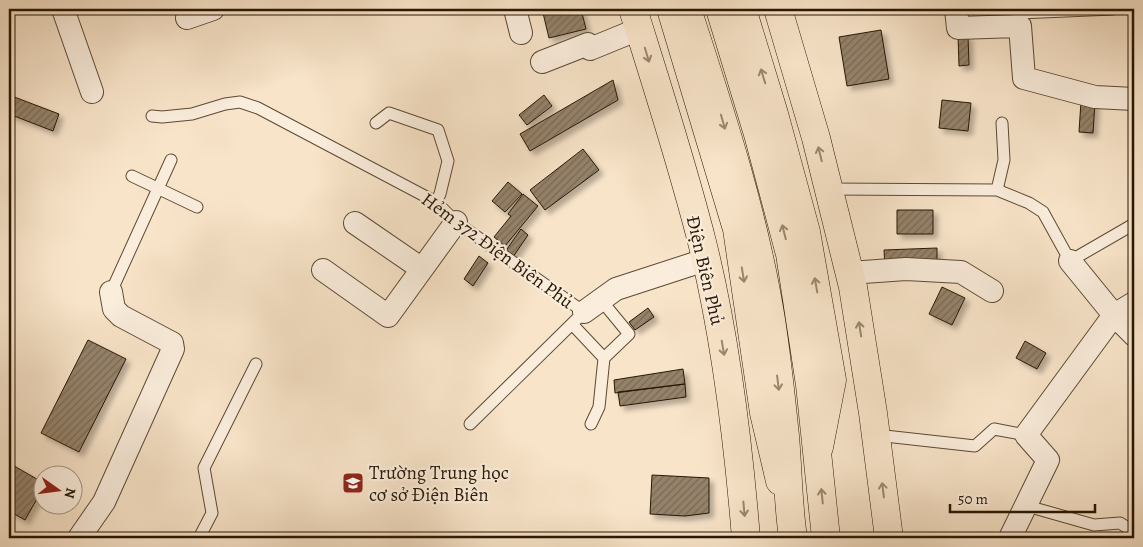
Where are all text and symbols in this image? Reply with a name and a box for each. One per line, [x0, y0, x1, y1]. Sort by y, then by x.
one-way arrow [643, 47, 653, 63]
one-way arrow [757, 69, 767, 85]
one-way arrow [719, 113, 729, 129]
one-way arrow [815, 146, 824, 162]
street label: Hẻm 372 Điện Biên Phủ [416, 187, 579, 315]
street label: Điện Biên Phủ [680, 213, 730, 328]
one-way arrow [779, 225, 788, 241]
one-way arrow [739, 267, 749, 283]
one-way arrow [810, 277, 820, 293]
one-way arrow [855, 321, 865, 337]
one-way arrow [719, 340, 729, 356]
one-way arrow [774, 375, 784, 391]
place label: Trường Trung học cơ sở Điện Biên [369, 460, 509, 508]
north arrow [32, 464, 82, 514]
school or university icon: Trường Trung học cơ sở Điện Biên [341, 471, 365, 495]
one-way arrow [878, 482, 888, 498]
scale bar [950, 482, 1096, 514]
text: N [60, 486, 81, 500]
one-way arrow [818, 488, 827, 504]
text: 50 m [958, 489, 988, 509]
one-way arrow [739, 501, 748, 517]

